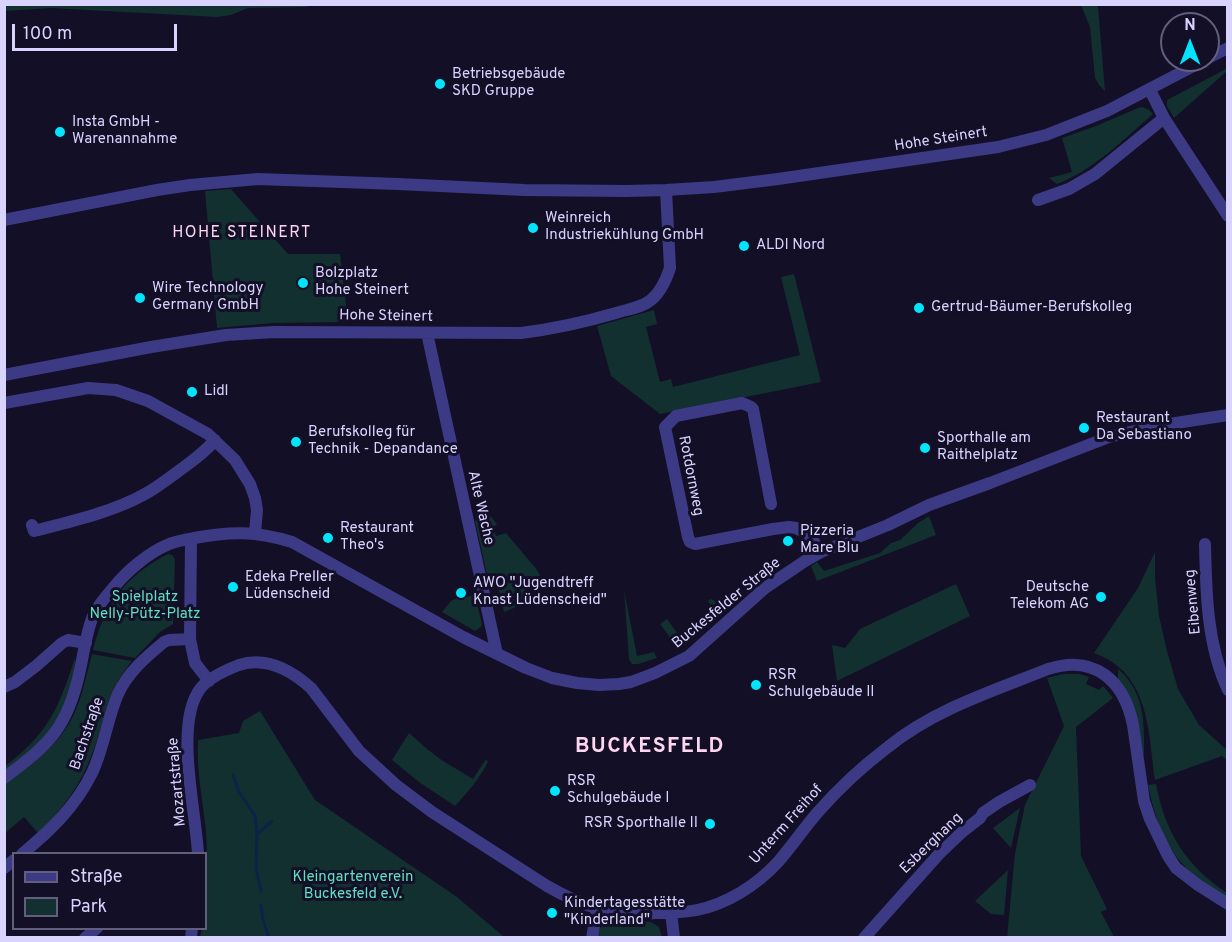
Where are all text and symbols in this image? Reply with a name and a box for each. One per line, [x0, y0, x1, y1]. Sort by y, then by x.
scale bar [15, 12, 180, 50]
north arrow [1160, 12, 1220, 72]
text: N [1184, 16, 1196, 36]
text: 100 m [23, 23, 72, 46]
place label: Betriebsgebäude SKD Gruppe [452, 66, 565, 101]
marker: Betriebsgebäude SKD Gruppe [433, 77, 447, 91]
place label: Insta GmbH - Warenannahme [72, 114, 177, 149]
street label: Hohe Steinert [893, 124, 989, 156]
marker: Insta GmbH - Warenannahme [53, 125, 67, 139]
place label: Weinreich Industriekühlung GmbH [545, 210, 704, 245]
marker: Weinreich Industriekühlung GmbH [526, 221, 540, 235]
district label: HOHE STEINERT [172, 224, 312, 244]
place label: ALDI Nord [756, 237, 825, 255]
marker: ALDI Nord [737, 239, 751, 253]
place label: Bolzplatz Hohe Steinert [315, 265, 409, 300]
marker: Bolzplatz Hohe Steinert [296, 276, 310, 290]
place label: Wire Technology Germany GmbH [152, 280, 263, 315]
marker: Wire Technology Germany GmbH [133, 291, 147, 305]
place label: Gertrud-Bäumer-Berufskolleg [931, 299, 1132, 317]
marker: Gertrud-Bäumer-Berufskolleg [912, 301, 926, 315]
street label: Hohe Steinert [339, 307, 433, 327]
place label: Lidl [204, 383, 229, 401]
marker: Lidl [185, 385, 199, 399]
place label: Restaurant Da Sebastiano [1096, 410, 1192, 445]
marker: Restaurant Da Sebastiano [1077, 421, 1091, 435]
place label: Berufskolleg für Technik - Depandance [308, 424, 458, 459]
place label: Sporthalle am Raithelplatz [937, 430, 1031, 465]
street label: Rotdornweg [673, 434, 707, 518]
marker: Berufskolleg für Technik - Depandance [289, 435, 303, 449]
marker: Sporthalle am Raithelplatz [918, 441, 932, 455]
street label: Alte Wache [463, 469, 497, 547]
place label: Restaurant Theo's [340, 520, 414, 555]
place label: Pizzeria Mare Blu [800, 523, 859, 558]
marker: Restaurant Theo's [321, 531, 335, 545]
marker: Pizzeria Mare Blu [781, 534, 795, 548]
street label: Buckesfelder Straße [669, 555, 785, 653]
place label: Edeka Preller Lüdenscheid [245, 569, 334, 604]
street label: Eibenweg [1182, 569, 1206, 635]
place label: AWO "Jugendtreff Knast Lüdenscheid" [473, 575, 607, 610]
place label: Deutsche Telekom AG [1010, 579, 1089, 614]
marker: Edeka Preller Lüdenscheid [226, 580, 240, 594]
marker: AWO "Jugendtreff Knast Lüdenscheid" [454, 586, 468, 600]
park label: Spielplatz Nelly-Pütz-Platz [89, 589, 201, 624]
marker: Deutsche Telekom AG [1094, 590, 1108, 604]
place label: RSR Schulgebäude II [768, 667, 875, 702]
marker: RSR Schulgebäude II [749, 678, 763, 692]
street label: Bachstraße [67, 695, 109, 773]
district label: BUCKESFELD [575, 735, 725, 761]
street label: Mozartstraße [165, 737, 191, 827]
place label: RSR Schulgebäude I [567, 773, 669, 808]
street label: Unterm Freihof [747, 782, 827, 868]
marker: RSR Schulgebäude I [548, 784, 562, 798]
street label: Esberghang [897, 810, 967, 878]
place label: RSR Sporthalle II [584, 815, 698, 833]
marker: RSR Sporthalle II [703, 817, 717, 831]
legend [12, 852, 207, 930]
text: Straße [70, 866, 122, 889]
park label: Kleingartenverein Buckesfeld e.V. [293, 869, 413, 904]
place label: Kindertagesstätte "Kinderland" [564, 895, 685, 930]
text: Park [70, 896, 107, 919]
marker: Kindertagesstätte "Kinderland" [545, 906, 559, 920]

